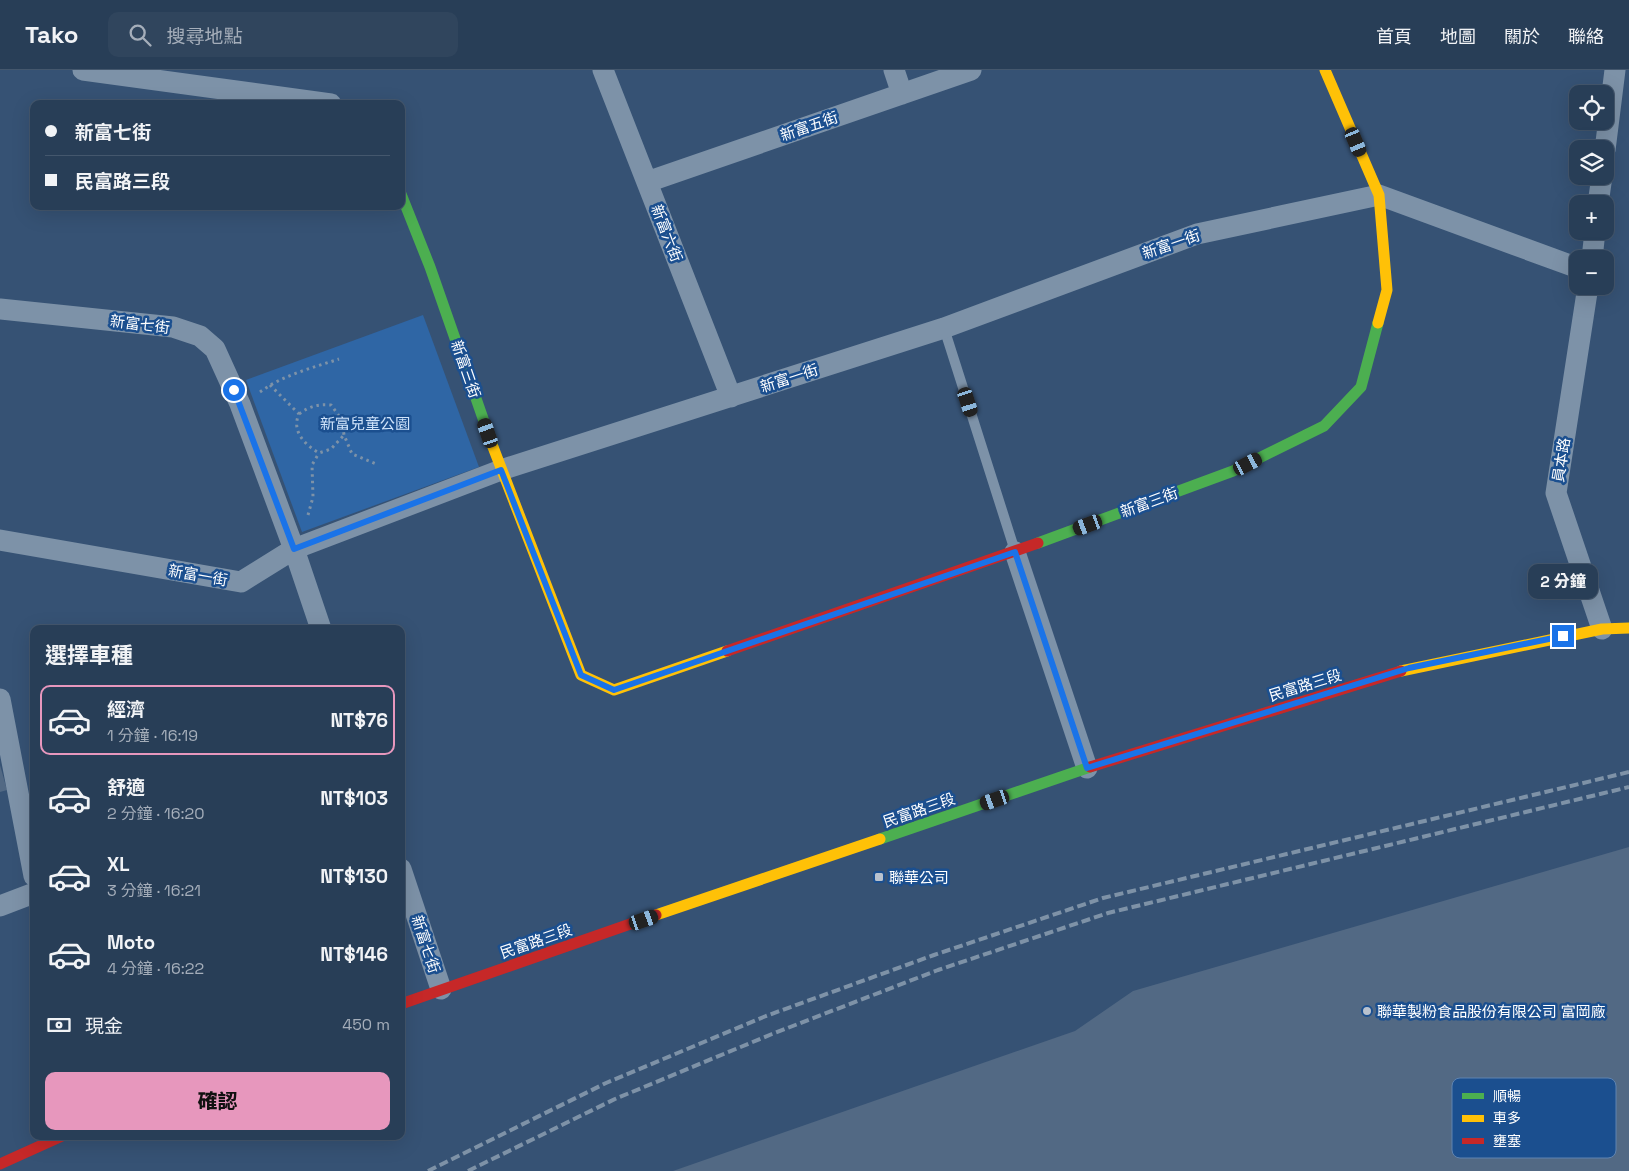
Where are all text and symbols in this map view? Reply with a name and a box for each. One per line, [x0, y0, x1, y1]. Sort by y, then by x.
search box [108, 12, 458, 57]
text: Tako [25, 19, 78, 50]
icon: search [126, 21, 154, 49]
text: 搜尋地點 [166, 24, 242, 49]
text: 首頁 [1376, 25, 1412, 48]
text: 地圖 [1440, 25, 1476, 48]
text: 關於 [1504, 25, 1540, 48]
text: 聯絡 [1568, 25, 1604, 48]
map controls [1569, 85, 1614, 295]
button: locate [1569, 85, 1614, 130]
street label: 新富五街 [778, 107, 840, 145]
text: 新富七街 [75, 120, 151, 145]
car [1343, 125, 1368, 159]
button: layers [1569, 140, 1614, 185]
text: 民富路三段 [75, 169, 170, 194]
button: + [1569, 195, 1614, 240]
street label: 新富六街 [647, 202, 687, 264]
street label: 新富一街 [1140, 225, 1202, 263]
button: − [1569, 250, 1614, 295]
street label: 新富七街 [109, 311, 171, 337]
street label: 新富三街 [447, 338, 485, 400]
street label: 新富一街 [758, 360, 820, 396]
route start [223, 379, 245, 401]
car [956, 385, 979, 419]
park label: 新富兒童公園 [320, 414, 410, 433]
car [476, 416, 499, 450]
street label: 員本路 [1548, 436, 1574, 484]
car [1231, 451, 1264, 477]
street label: 新富三街 [1118, 483, 1180, 521]
car [1071, 513, 1104, 537]
street label: 新富一街 [167, 560, 229, 590]
callout: 2 分鐘 [1528, 564, 1598, 598]
text: 2 分鐘 [1540, 571, 1586, 592]
route end [1552, 625, 1574, 647]
text: 選擇車種 [45, 641, 133, 669]
street label: 民富路三段 [1266, 665, 1344, 705]
text: 經濟 [107, 697, 145, 722]
icon: car [47, 698, 92, 743]
text: NT$76 [330, 708, 388, 733]
text: 1 分鐘 · 16:19 [107, 725, 198, 746]
text: 舒適 [107, 775, 145, 800]
icon: car [47, 776, 92, 821]
text: NT$103 [320, 786, 388, 811]
car [978, 788, 1011, 812]
street label: 民富路三段 [880, 789, 958, 831]
text: 2 分鐘 · 16:20 [107, 803, 204, 824]
text: XL [107, 852, 130, 877]
icon: car [47, 854, 92, 899]
text: NT$130 [320, 864, 388, 889]
place label: 聯華公司 [889, 868, 949, 887]
marker: 聯華公司 [873, 871, 885, 883]
text: 3 分鐘 · 16:21 [107, 880, 201, 901]
car [627, 908, 660, 932]
street label: 新富七街 [408, 913, 444, 975]
street label: 民富路三段 [497, 920, 575, 962]
text: Moto [107, 930, 155, 955]
icon: car [47, 932, 92, 977]
text: NT$146 [320, 942, 388, 967]
text: 4 分鐘 · 16:22 [107, 958, 204, 979]
place label: 聯華製粉食品股份有限公司 富岡廠 [1377, 1002, 1606, 1021]
marker: 聯華製粉食品股份有限公司 富岡廠 [1361, 1005, 1373, 1017]
icon: cash [45, 1011, 73, 1039]
text: 現金 [85, 1014, 123, 1039]
text: 450 m [342, 1014, 390, 1035]
button: 確認 [45, 1072, 390, 1130]
legend [1452, 1078, 1616, 1158]
text: 順暢 [1493, 1087, 1521, 1105]
text: 車多 [1493, 1109, 1521, 1127]
text: 壅塞 [1493, 1132, 1521, 1150]

